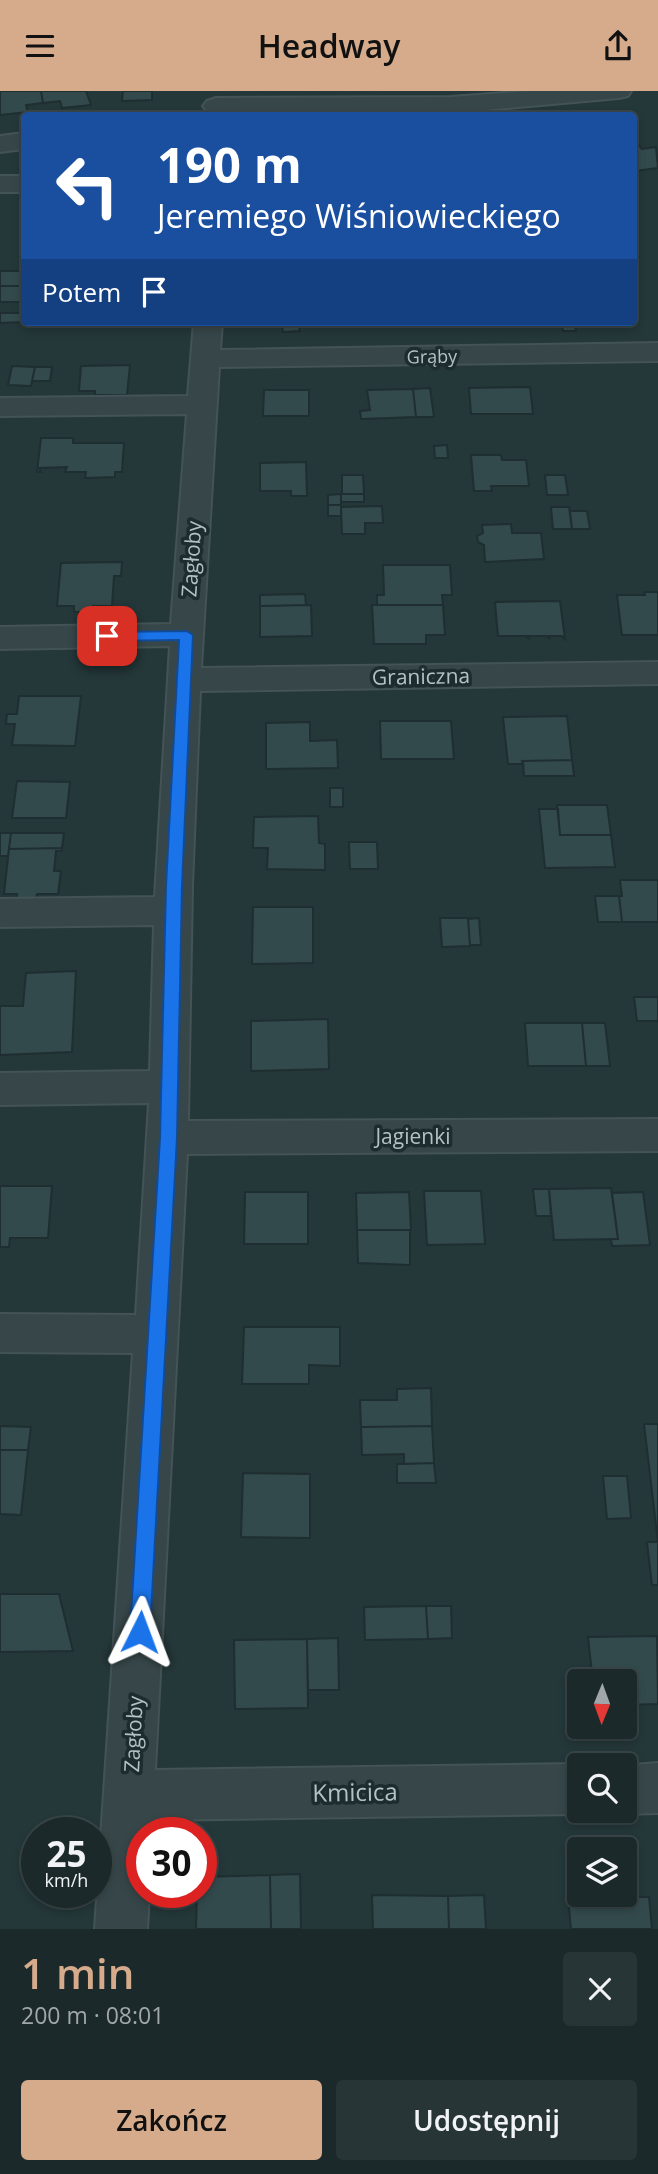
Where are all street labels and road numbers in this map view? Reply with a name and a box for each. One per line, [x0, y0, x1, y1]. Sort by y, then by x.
street label: Grąby [407, 344, 458, 368]
street label: Zagłoby [174, 519, 208, 598]
street label: Graniczna [372, 661, 470, 691]
street label: Jagienki [373, 1122, 451, 1150]
street label: Zagłoby [117, 1695, 149, 1773]
street label: Kmicica [312, 1774, 398, 1809]

